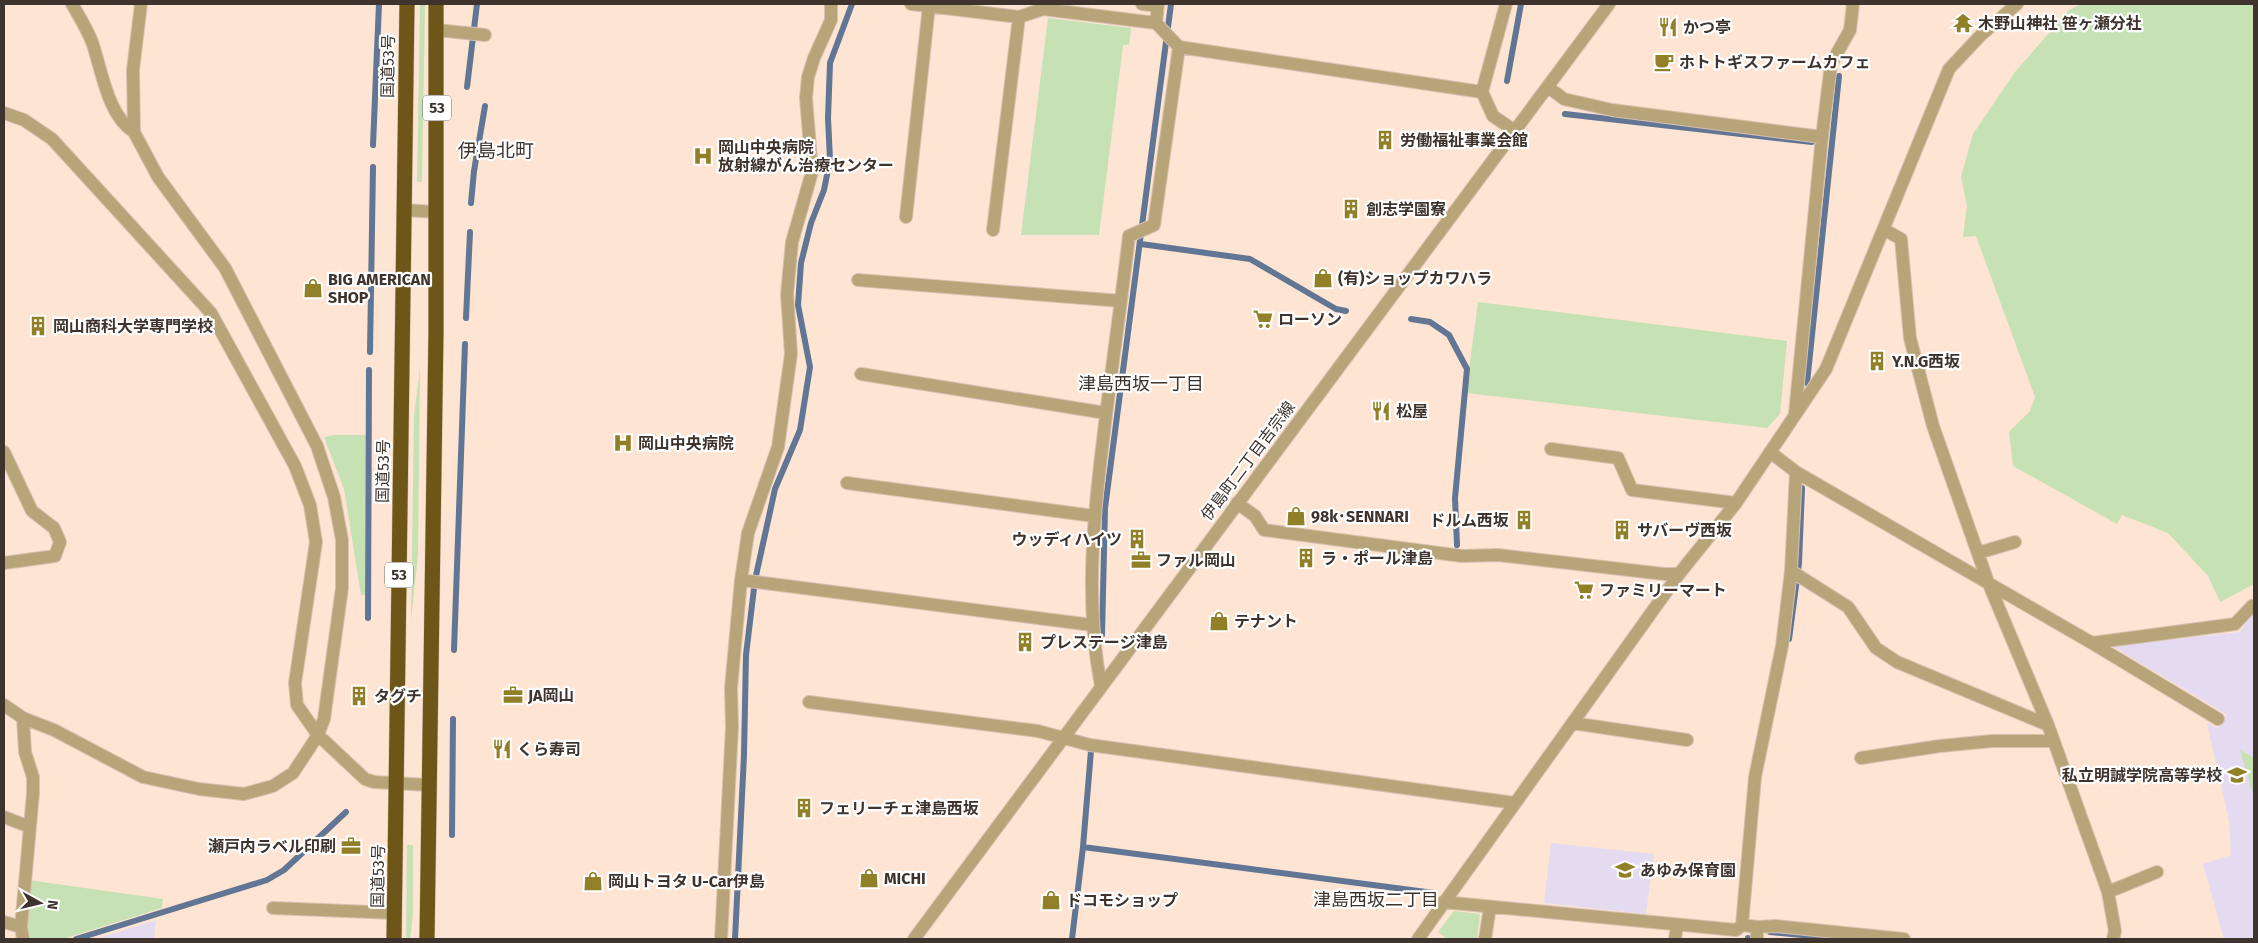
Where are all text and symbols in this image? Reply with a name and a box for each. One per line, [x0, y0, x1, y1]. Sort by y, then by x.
temple icon: 木野山神社 笹ヶ瀬分社 [1952, 12, 1974, 34]
place label: 木野山神社 笹ヶ瀬分社 [1978, 14, 2142, 33]
restaurant icon: かつ亭 [1657, 16, 1679, 38]
place label: かつ亭 [1683, 18, 1731, 37]
street label: 国道53号 [378, 34, 398, 98]
cafe icon: ホトトギスファームカフェ [1653, 51, 1675, 73]
place label: ホトトギスファームカフェ [1679, 53, 1871, 72]
road number: 53 [423, 96, 451, 120]
building icon: 労働福祉事業会館 [1374, 129, 1396, 151]
place label: 労働福祉事業会館 [1400, 131, 1528, 150]
place label: 岡山中央病院 放射線がん治療センター [718, 138, 894, 175]
district label: 伊島北町 [458, 139, 534, 162]
hospital icon: 岡山中央病院 放射線がん治療センター [692, 145, 714, 167]
building icon: 創志学園寮 [1340, 198, 1362, 220]
place label: 創志学園寮 [1366, 200, 1446, 219]
shop icon: (有)ショップカワハラ [1312, 267, 1334, 289]
place label: (有)ショップカワハラ [1338, 269, 1492, 288]
place label: BIG AMERICAN SHOP [328, 270, 431, 307]
shop icon: BIG AMERICAN SHOP [302, 277, 324, 299]
supermarket icon: ローソン [1252, 308, 1274, 330]
place label: ローソン [1278, 310, 1342, 329]
building icon: 岡山商科大学専門学校 [27, 315, 49, 337]
place label: 岡山商科大学専門学校 [53, 317, 213, 336]
building icon: Y.N.G西坂 [1866, 350, 1888, 372]
place label: Y.N.G西坂 [1891, 352, 1960, 371]
district label: 津島西坂一丁目 [1078, 373, 1204, 395]
street label: 伊島町二丁目吉宗線 [1197, 398, 1299, 524]
restaurant icon: 松屋 [1370, 400, 1392, 422]
place label: 松屋 [1396, 402, 1428, 421]
hospital icon: 岡山中央病院 [612, 432, 634, 454]
place label: 岡山中央病院 [638, 434, 734, 453]
street label: 国道53号 [373, 439, 393, 503]
shop icon: 98k･SENNARI [1285, 505, 1307, 527]
place label: 98k･SENNARI [1311, 507, 1409, 526]
building icon: ドルム西坂 [1513, 509, 1535, 531]
place label: ドルム西坂 [1429, 511, 1509, 530]
building icon: サバーヴ西坂 [1611, 519, 1633, 541]
place label: サバーヴ西坂 [1637, 521, 1732, 540]
building icon: ウッディハイツ [1126, 528, 1148, 550]
place label: ウッディハイツ [1011, 530, 1122, 549]
building icon: ラ・ポール津島 [1295, 547, 1317, 569]
office icon: ファル岡山 [1130, 549, 1152, 571]
place label: ラ・ポール津島 [1321, 549, 1433, 568]
place label: ファル岡山 [1156, 551, 1236, 570]
road number: 53 [385, 562, 413, 588]
supermarket icon: ファミリーマート [1573, 579, 1595, 601]
place label: ファミリーマート [1599, 581, 1727, 600]
shop icon: テナント [1208, 610, 1230, 632]
place label: テナント [1234, 612, 1298, 631]
building icon: プレステージ津島 [1014, 631, 1036, 653]
place label: プレステージ津島 [1040, 633, 1168, 652]
office icon: JA岡山 [502, 684, 524, 706]
building icon: タグチ [348, 685, 370, 707]
place label: JA岡山 [527, 686, 575, 705]
place label: タグチ [374, 687, 422, 706]
restaurant icon: くら寿司 [491, 738, 513, 760]
place label: くら寿司 [517, 740, 581, 759]
school or university icon: 私立明誠学院高等学校 [2226, 764, 2248, 786]
place label: 私立明誠学院高等学校 [2062, 766, 2222, 785]
building icon: フェリーチェ津島西坂 [793, 797, 815, 819]
place label: フェリーチェ津島西坂 [819, 799, 979, 818]
office icon: 瀬戸内ラベル印刷 [340, 835, 362, 857]
place label: 瀬戸内ラベル印刷 [208, 837, 336, 856]
street label: 国道53号 [368, 844, 388, 908]
school or university icon: あゆみ保育園 [1614, 859, 1636, 881]
place label: あゆみ保育園 [1640, 861, 1736, 880]
shop icon: MICHI [858, 867, 880, 889]
place label: MICHI [884, 869, 926, 888]
shop icon: 岡山トヨタ U-Car伊島 [582, 870, 604, 892]
place label: 岡山トヨタ U-Car伊島 [608, 872, 765, 891]
north arrow [15, 878, 65, 928]
shop icon: ドコモショップ [1040, 889, 1062, 911]
district label: 津島西坂二丁目 [1313, 889, 1439, 911]
place label: ドコモショップ [1066, 891, 1178, 910]
text: N [43, 899, 61, 911]

